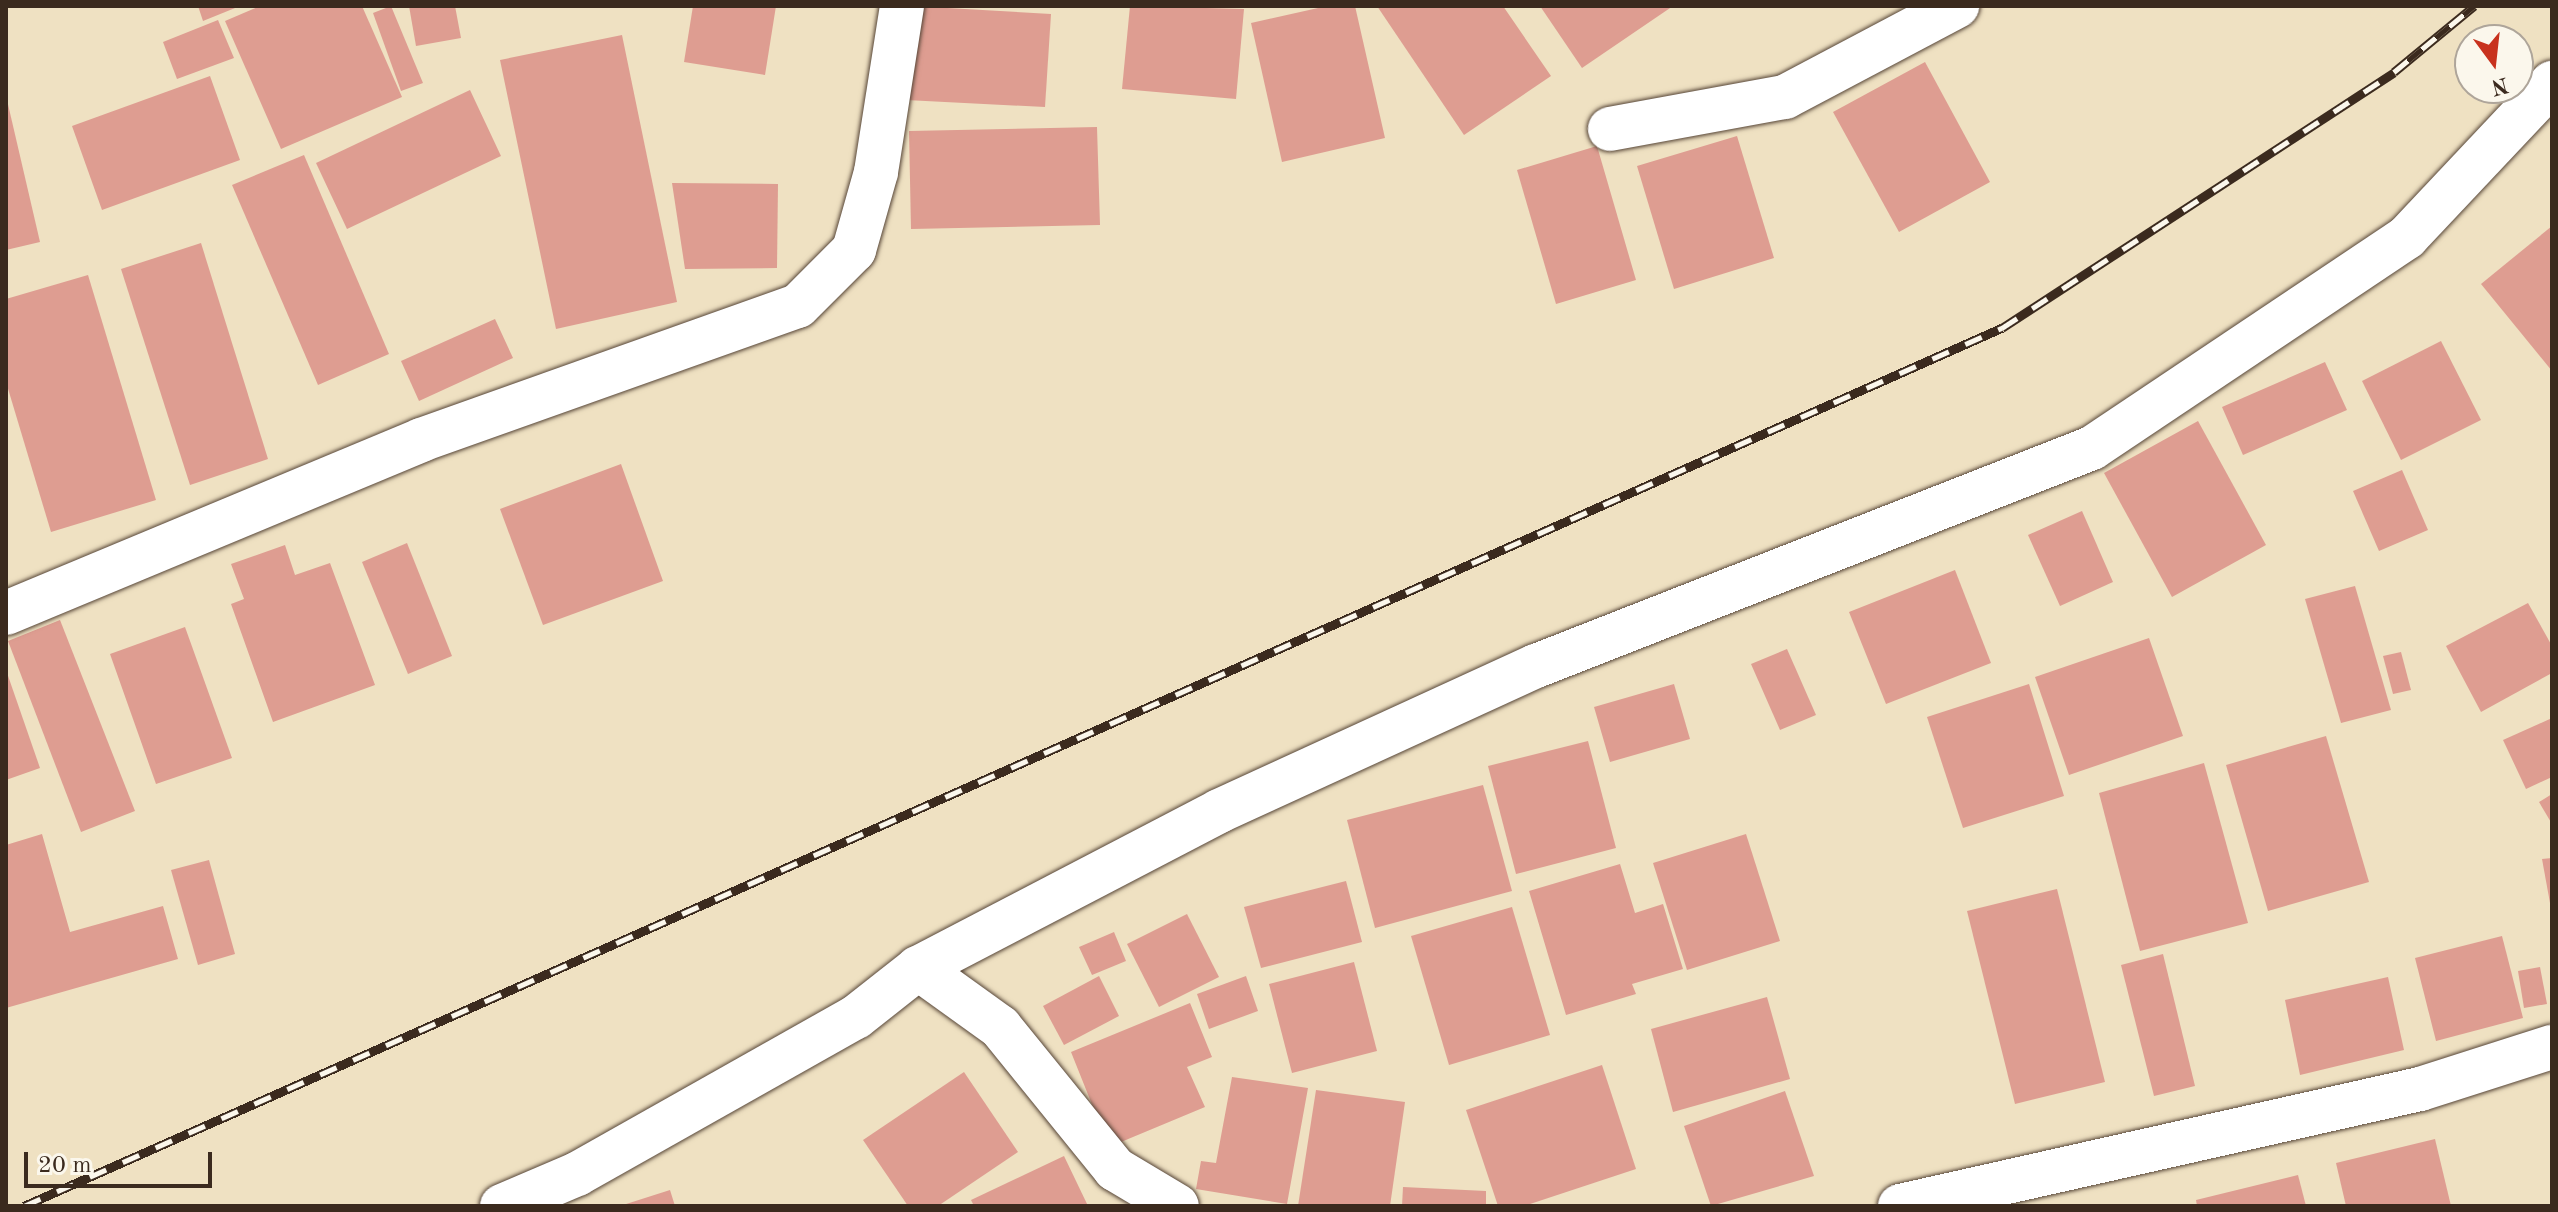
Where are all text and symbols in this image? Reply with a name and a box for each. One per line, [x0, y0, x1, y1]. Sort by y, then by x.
north arrow [2454, 24, 2534, 104]
text: N [2489, 72, 2511, 98]
scale bar [28, 1136, 216, 1186]
text: 20 m [38, 1154, 92, 1178]

